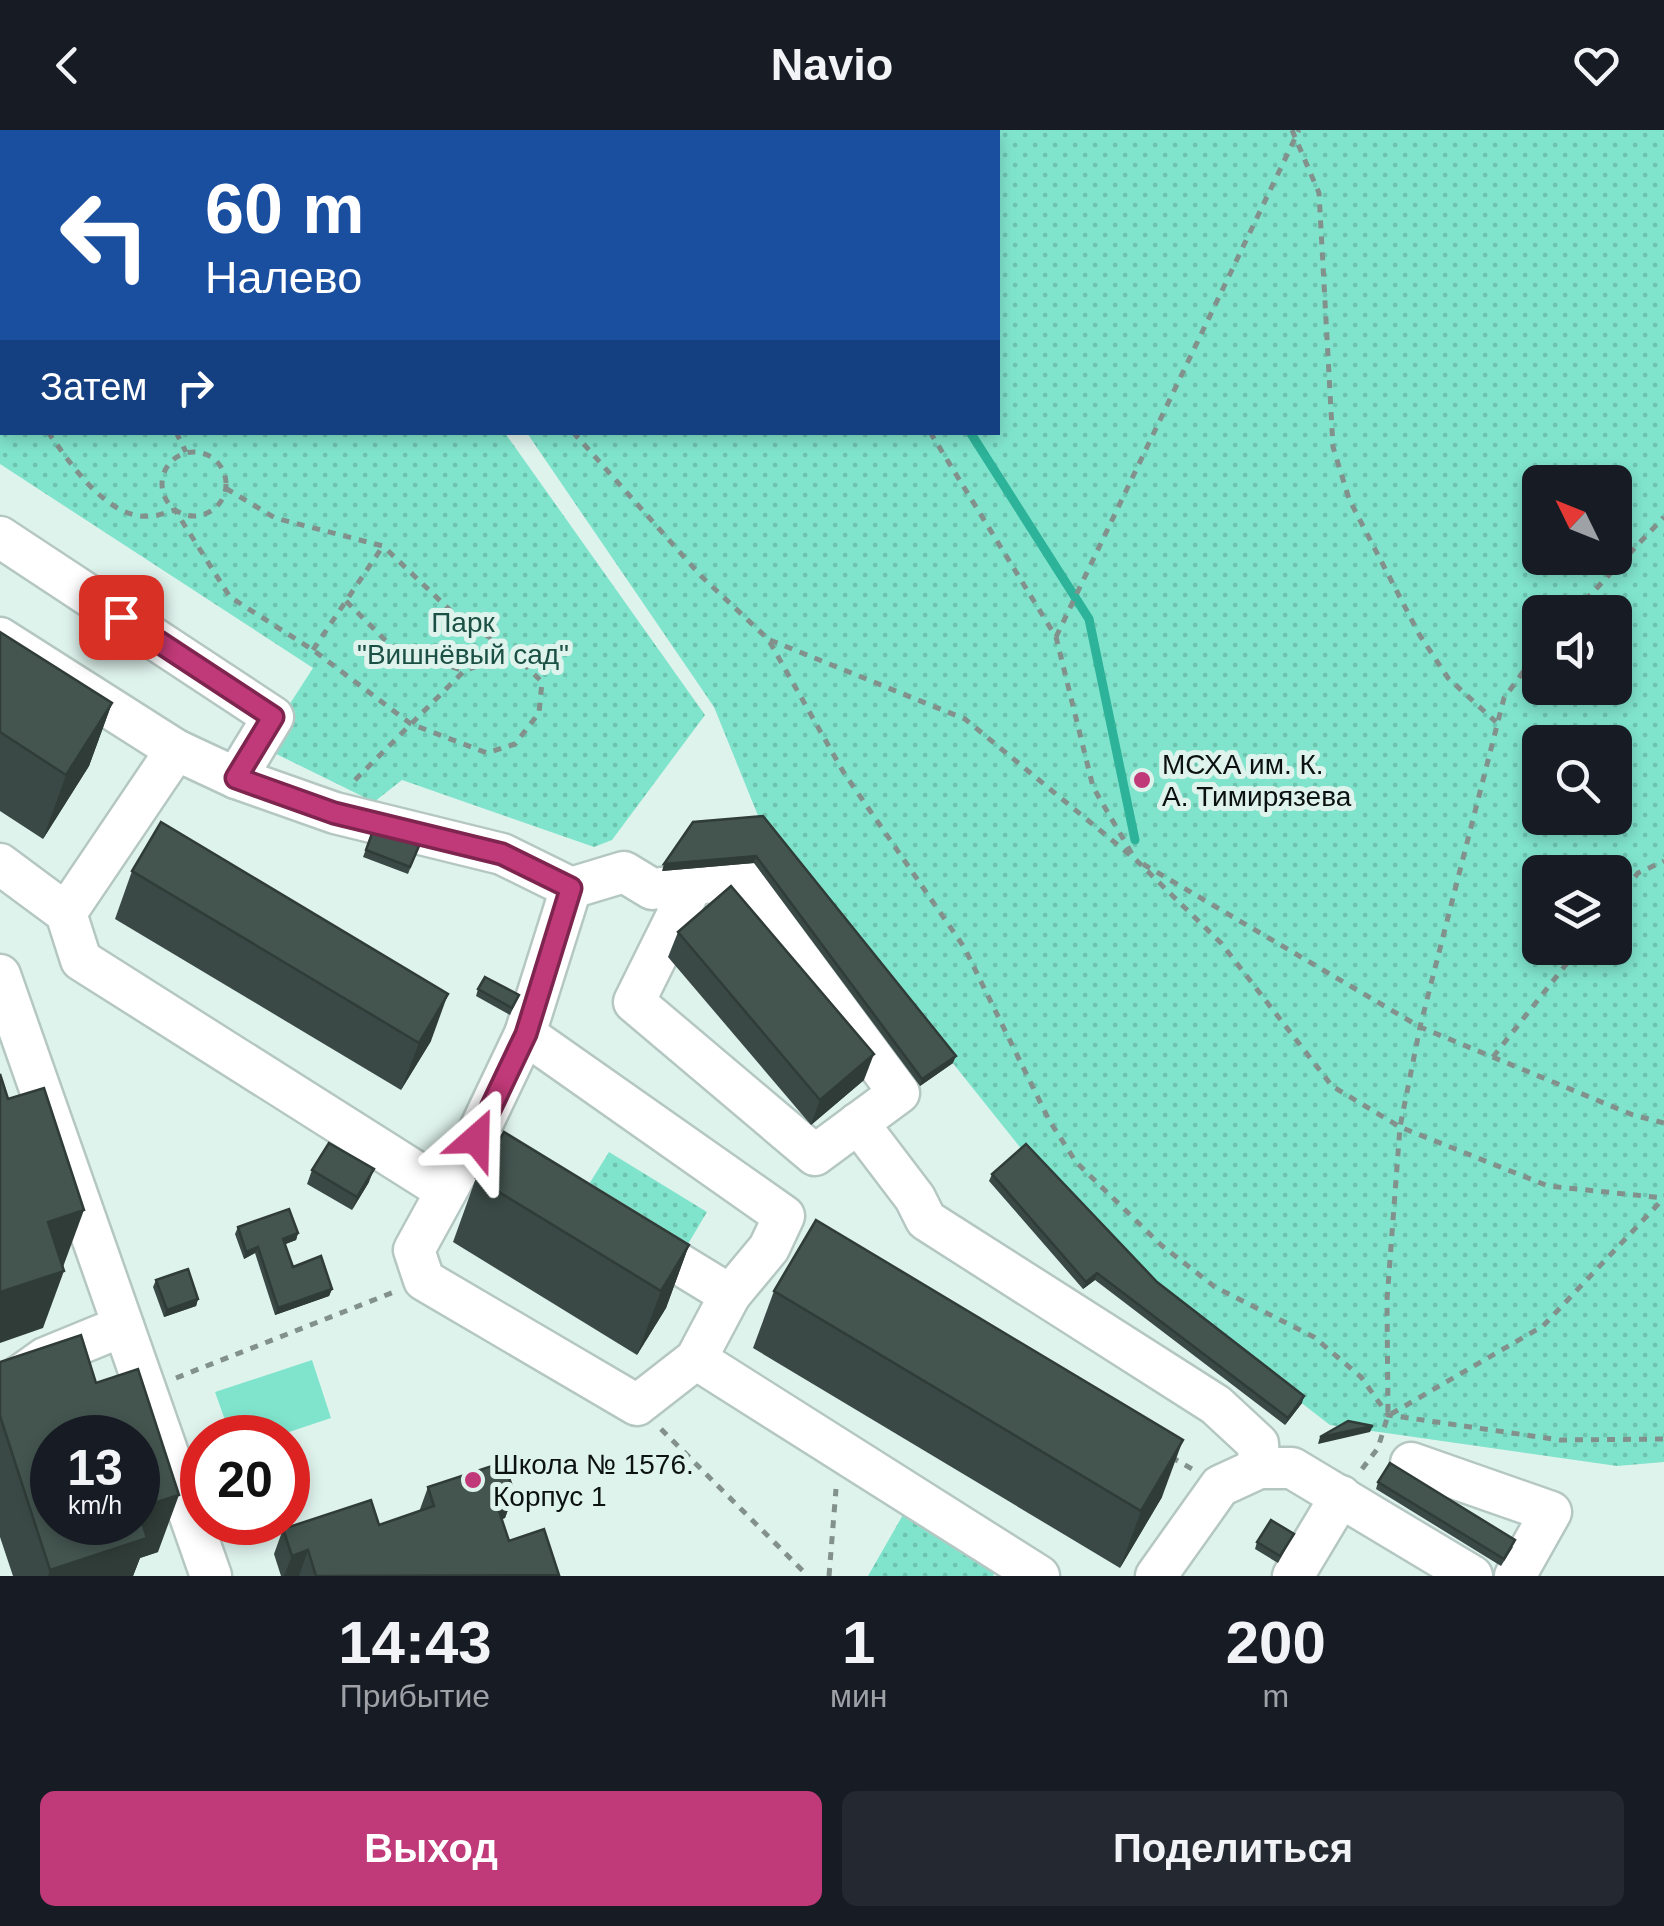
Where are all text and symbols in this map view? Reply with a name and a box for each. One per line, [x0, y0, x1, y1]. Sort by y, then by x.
icon: back [40, 38, 95, 93]
icon: heart [1569, 38, 1624, 93]
text: Navio [771, 39, 893, 90]
icon: left [40, 170, 170, 300]
text: 60 m [205, 170, 365, 248]
text: Налево [205, 252, 362, 303]
icon: right [168, 360, 223, 415]
text: Затем [40, 366, 148, 408]
north arrow [1522, 465, 1632, 575]
map controls [1522, 465, 1632, 965]
pin [79, 575, 164, 660]
icon: arrive [94, 590, 149, 645]
button: sound [1522, 595, 1632, 705]
park label: Парк "Вишнёвый сад" [357, 607, 569, 670]
button: search [1522, 725, 1632, 835]
place label: МСХА им. К. А. Тимирязева [1162, 749, 1352, 812]
marker: МСХА им. К. А. Тимирязева [1131, 769, 1153, 791]
button: layers [1522, 855, 1632, 965]
position arrow [424, 1087, 528, 1191]
speed limit sign: 20 [180, 1415, 310, 1545]
text: 13 [67, 1440, 123, 1496]
place label: Школа № 1576. Корпус 1 [493, 1449, 694, 1512]
marker: Школа № 1576. Корпус 1 [462, 1469, 484, 1491]
text: km/h [68, 1491, 122, 1519]
text: 14:43 [338, 1609, 492, 1676]
text: 1 [842, 1609, 875, 1676]
text: 200 [1226, 1609, 1326, 1676]
text: Прибытие [340, 1678, 490, 1714]
text: мин [830, 1678, 887, 1714]
text: m [1262, 1678, 1289, 1714]
button: Выход [40, 1791, 822, 1906]
button: Поделиться [842, 1791, 1624, 1906]

